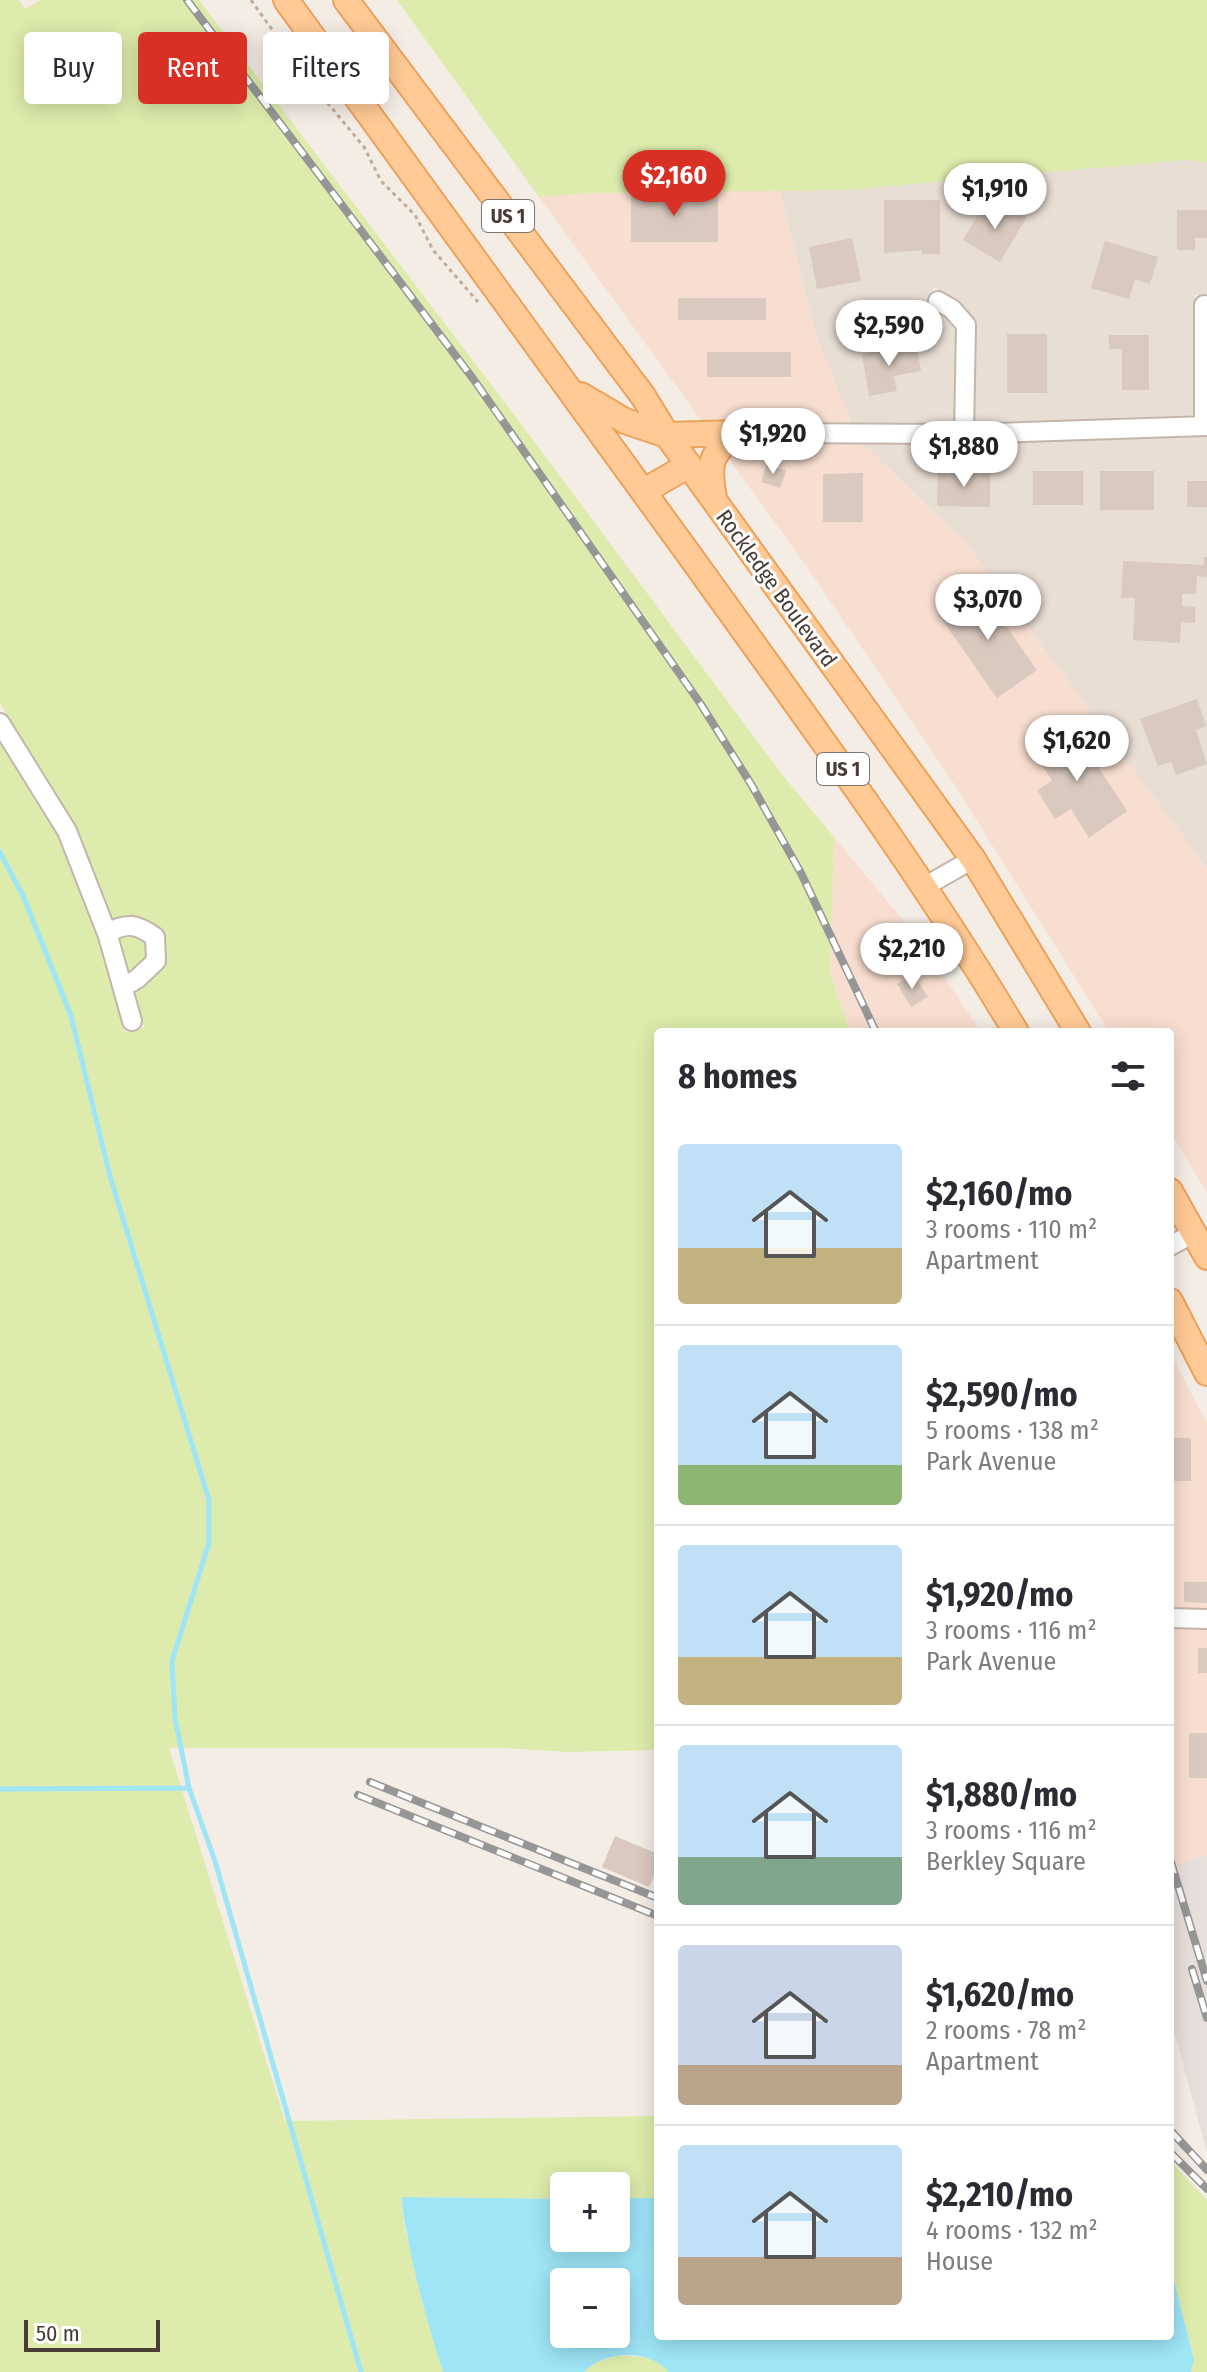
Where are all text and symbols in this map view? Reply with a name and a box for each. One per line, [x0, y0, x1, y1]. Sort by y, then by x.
chip: Buy [24, 32, 122, 104]
chip: Rent [138, 32, 247, 104]
chip: Filters [263, 32, 389, 104]
pin: $2,160 [609, 150, 739, 218]
text: $2,160 [641, 160, 707, 191]
pin: $1,910 [930, 163, 1060, 231]
text: $1,910 [962, 173, 1028, 204]
road number: US 1 [482, 200, 534, 232]
pin: $2,590 [824, 300, 954, 368]
text: $2,590 [854, 310, 924, 341]
pin: $1,920 [708, 408, 838, 476]
text: $1,920 [739, 418, 807, 449]
pin: $1,880 [899, 421, 1029, 489]
text: $1,880 [929, 431, 999, 462]
street label: Rockledge Boulevard [710, 504, 843, 672]
pin: $3,070 [923, 574, 1053, 642]
text: $3,070 [953, 584, 1023, 615]
pin: $1,620 [1012, 715, 1142, 783]
text: $1,620 [1043, 725, 1111, 756]
road number: US 1 [817, 753, 869, 785]
pin: $2,210 [847, 923, 977, 991]
text: $2,210 [878, 933, 946, 964]
icon: filters [1106, 1054, 1150, 1098]
text: 8 homes [678, 1056, 797, 1097]
text: $2,160/mo [926, 1173, 1072, 1214]
icon: home [742, 1176, 838, 1272]
text: 3 rooms · 110 m² [926, 1214, 1097, 1245]
text: Apartment [926, 1245, 1039, 1276]
text: $2,590/mo [926, 1374, 1078, 1415]
icon: home [742, 1377, 838, 1473]
text: 5 rooms · 138 m² [926, 1415, 1099, 1446]
text: Park Avenue [926, 1446, 1056, 1477]
text: $1,920/mo [926, 1574, 1073, 1615]
icon: home [742, 1577, 838, 1673]
text: 3 rooms · 116 m² [926, 1615, 1097, 1646]
text: Park Avenue [926, 1646, 1056, 1677]
text: $1,880/mo [926, 1774, 1077, 1815]
icon: home [742, 1777, 838, 1873]
text: 3 rooms · 116 m² [926, 1815, 1097, 1846]
text: Berkley Square [926, 1846, 1086, 1877]
text: $1,620/mo [926, 1974, 1074, 2015]
icon: home [742, 1977, 838, 2073]
text: 2 rooms · 78 m² [926, 2015, 1087, 2046]
text: Apartment [926, 2046, 1039, 2077]
map controls [550, 2172, 630, 2348]
button: + [550, 2172, 630, 2252]
text: $2,210/mo [926, 2174, 1073, 2215]
icon: home [742, 2177, 838, 2273]
text: 4 rooms · 132 m² [926, 2215, 1098, 2246]
text: House [926, 2246, 993, 2277]
button: − [550, 2268, 630, 2348]
scale bar [24, 2316, 160, 2352]
text: 50 m [36, 2320, 80, 2347]

